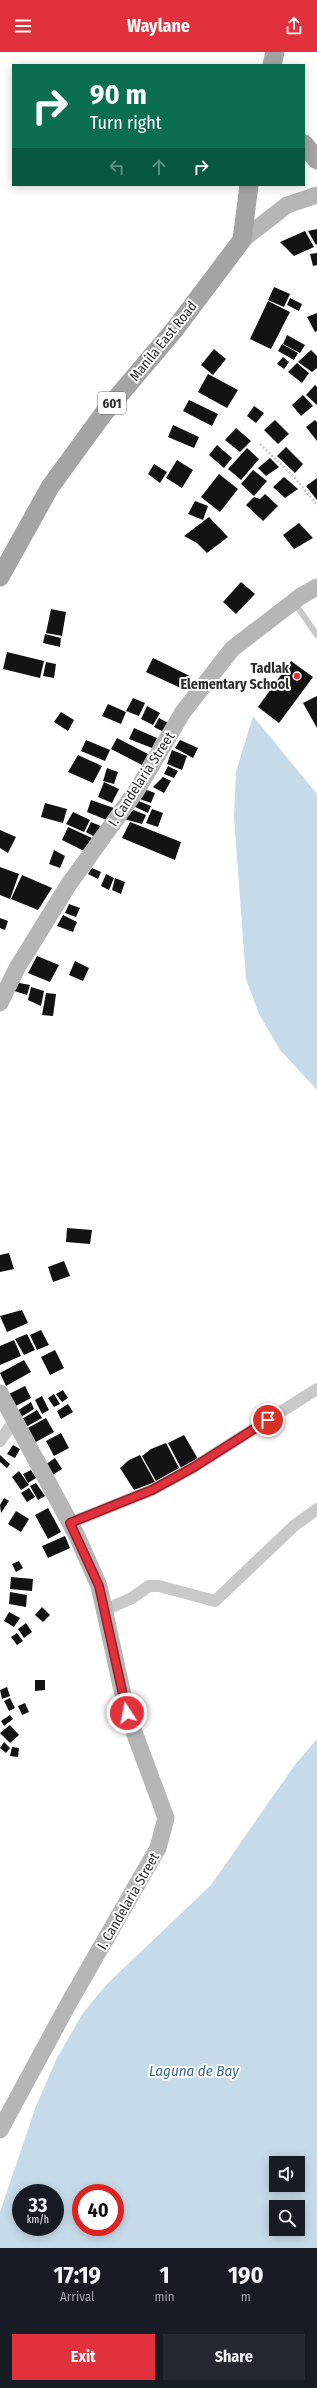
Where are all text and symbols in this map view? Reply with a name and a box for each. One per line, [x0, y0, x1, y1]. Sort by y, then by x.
icon: menu [12, 15, 34, 37]
text: Waylane [127, 15, 190, 37]
icon: share [283, 15, 305, 37]
text: 90 m [90, 78, 147, 111]
icon: right [24, 80, 76, 132]
text: Turn right [90, 112, 162, 134]
icon: left [106, 156, 128, 178]
icon: ahead [148, 156, 170, 178]
icon: right [190, 156, 212, 178]
street label: Manila East Road [126, 298, 201, 385]
road number: 601 [98, 392, 126, 414]
place label: Tadlak Elementary School [181, 660, 290, 693]
marker: Tadlak Elementary School [292, 671, 302, 681]
street label: I. Candelaria Street [105, 729, 178, 830]
pin [251, 1403, 285, 1437]
icon: arrive [257, 1409, 279, 1431]
position arrow [106, 1692, 148, 1734]
street label: I. Candelaria Street [94, 1849, 163, 1953]
water label: Laguna de Bay [149, 2062, 240, 2080]
map controls [269, 2156, 305, 2236]
button: sound [269, 2156, 305, 2192]
speed limit sign: 40 [72, 2184, 124, 2236]
text: 33 [29, 2193, 47, 2217]
button: search [269, 2200, 305, 2236]
text: km/h [27, 2214, 49, 2226]
text: 17:19 [53, 2261, 101, 2289]
text: 1 [159, 2261, 170, 2289]
text: 190 [228, 2261, 264, 2289]
text: Arrival [60, 2289, 94, 2304]
text: min [154, 2289, 175, 2304]
text: m [241, 2289, 251, 2304]
button: Exit [12, 2334, 155, 2380]
button: Share [163, 2334, 305, 2380]

